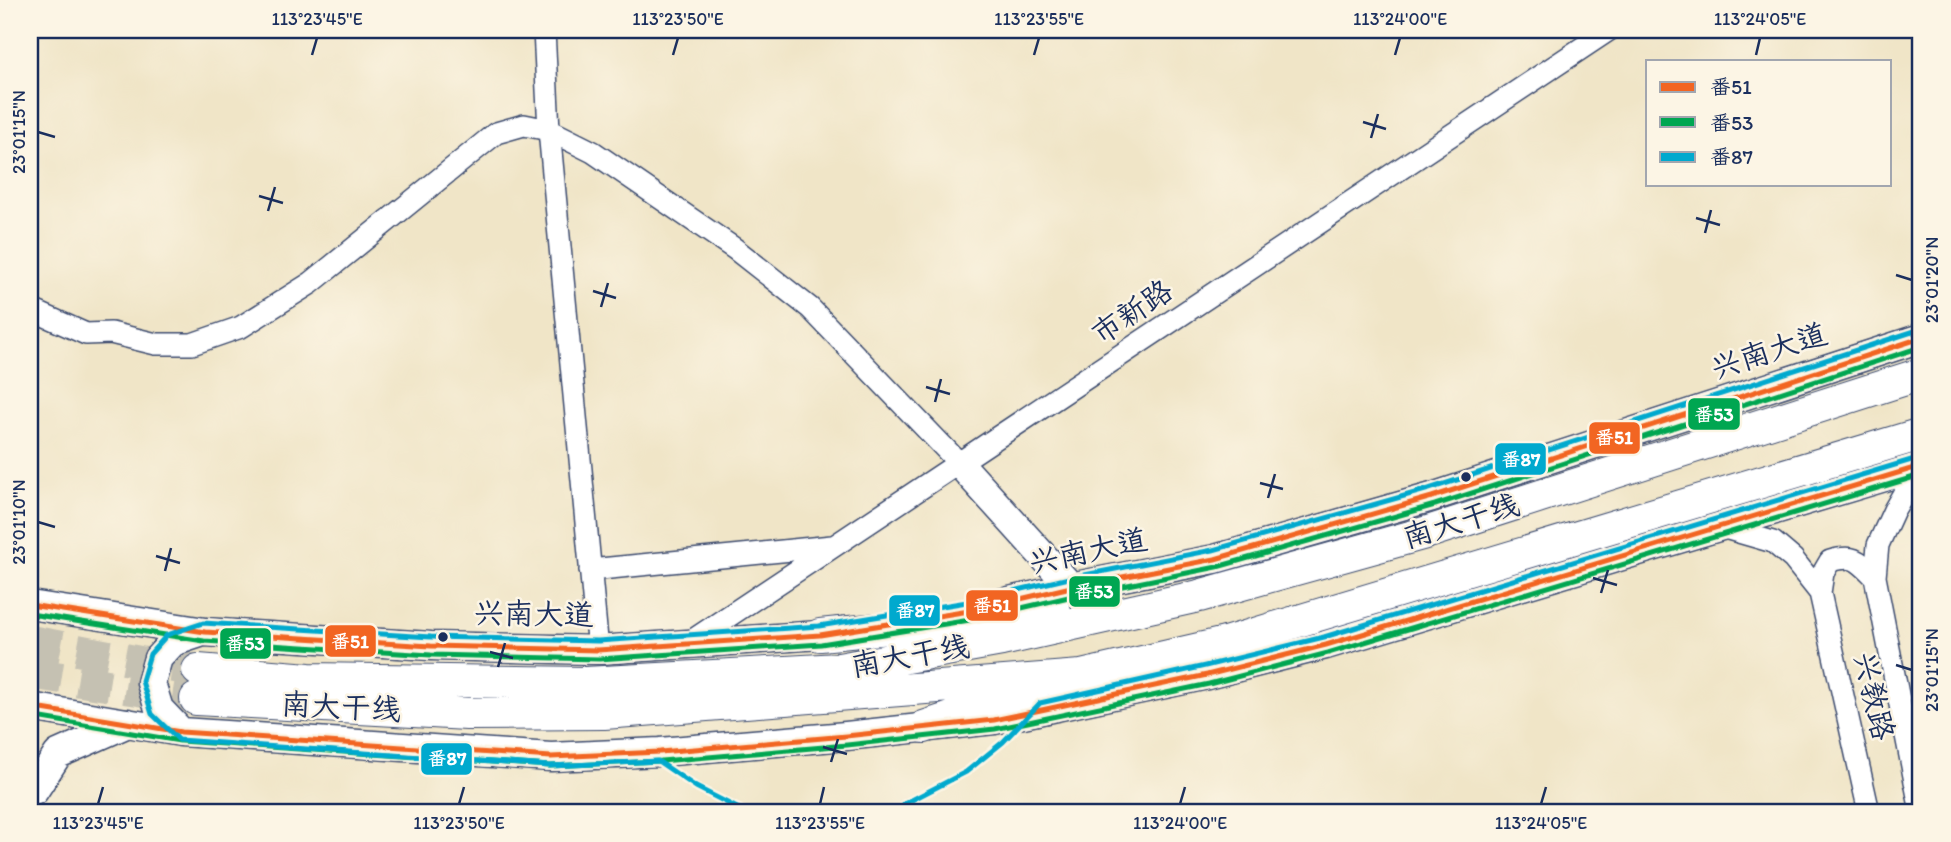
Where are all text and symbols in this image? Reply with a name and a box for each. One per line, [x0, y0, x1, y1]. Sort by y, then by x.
text: 113°23'45"E [271, 8, 363, 30]
text: 113°23'50"E [632, 8, 724, 30]
text: 113°23'55"E [994, 8, 1084, 30]
text: 113°24'00"E [1353, 8, 1447, 30]
text: 113°24'05"E [1714, 8, 1806, 30]
legend [1646, 60, 1892, 186]
text: 番51 [1710, 74, 1752, 99]
text: 23°01'15"N [8, 90, 30, 174]
text: 番53 [1710, 110, 1753, 135]
text: 番87 [1710, 144, 1753, 169]
text: 23°01'20"N [1921, 237, 1943, 323]
street label: 市新路 [1084, 271, 1179, 352]
street label: 兴南大道 [1706, 314, 1832, 387]
line badge: 番53 [1687, 397, 1741, 431]
text: 番53 [1694, 403, 1734, 426]
line badge: 番51 [1588, 421, 1641, 455]
text: 番51 [1595, 426, 1633, 449]
line badge: 番87 [1494, 442, 1547, 476]
text: 番87 [1502, 448, 1541, 471]
unlabelled marker [1459, 470, 1473, 484]
text: 23°01'10"N [8, 479, 30, 565]
street label: 南大干线 [1398, 485, 1524, 556]
street label: 兴南大道 [1025, 520, 1150, 581]
line badge: 番53 [1068, 575, 1121, 608]
text: 番53 [1074, 580, 1114, 603]
line badge: 番51 [965, 589, 1019, 622]
street label: 兴南大道 [474, 594, 594, 633]
line badge: 番87 [888, 594, 941, 627]
text: 番51 [973, 594, 1011, 617]
text: 番87 [896, 599, 935, 622]
line badge: 番51 [324, 624, 377, 658]
line badge: 番53 [219, 627, 272, 660]
street label: 南大干线 [848, 627, 972, 684]
text: 23°01'15"N [1921, 628, 1943, 712]
text: 番51 [331, 630, 369, 653]
unlabelled marker [436, 630, 450, 644]
text: 番53 [225, 632, 265, 655]
street label: 兴教路 [1846, 648, 1903, 744]
street label: 南大干线 [280, 685, 402, 728]
line badge: 番87 [420, 742, 473, 776]
text: 番87 [428, 747, 467, 770]
text: 113°23'45"E [52, 812, 144, 834]
text: 113°23'50"E [413, 812, 505, 834]
text: 113°23'55"E [775, 812, 865, 834]
text: 113°24'00"E [1133, 812, 1227, 834]
text: 113°24'05"E [1495, 812, 1587, 834]

